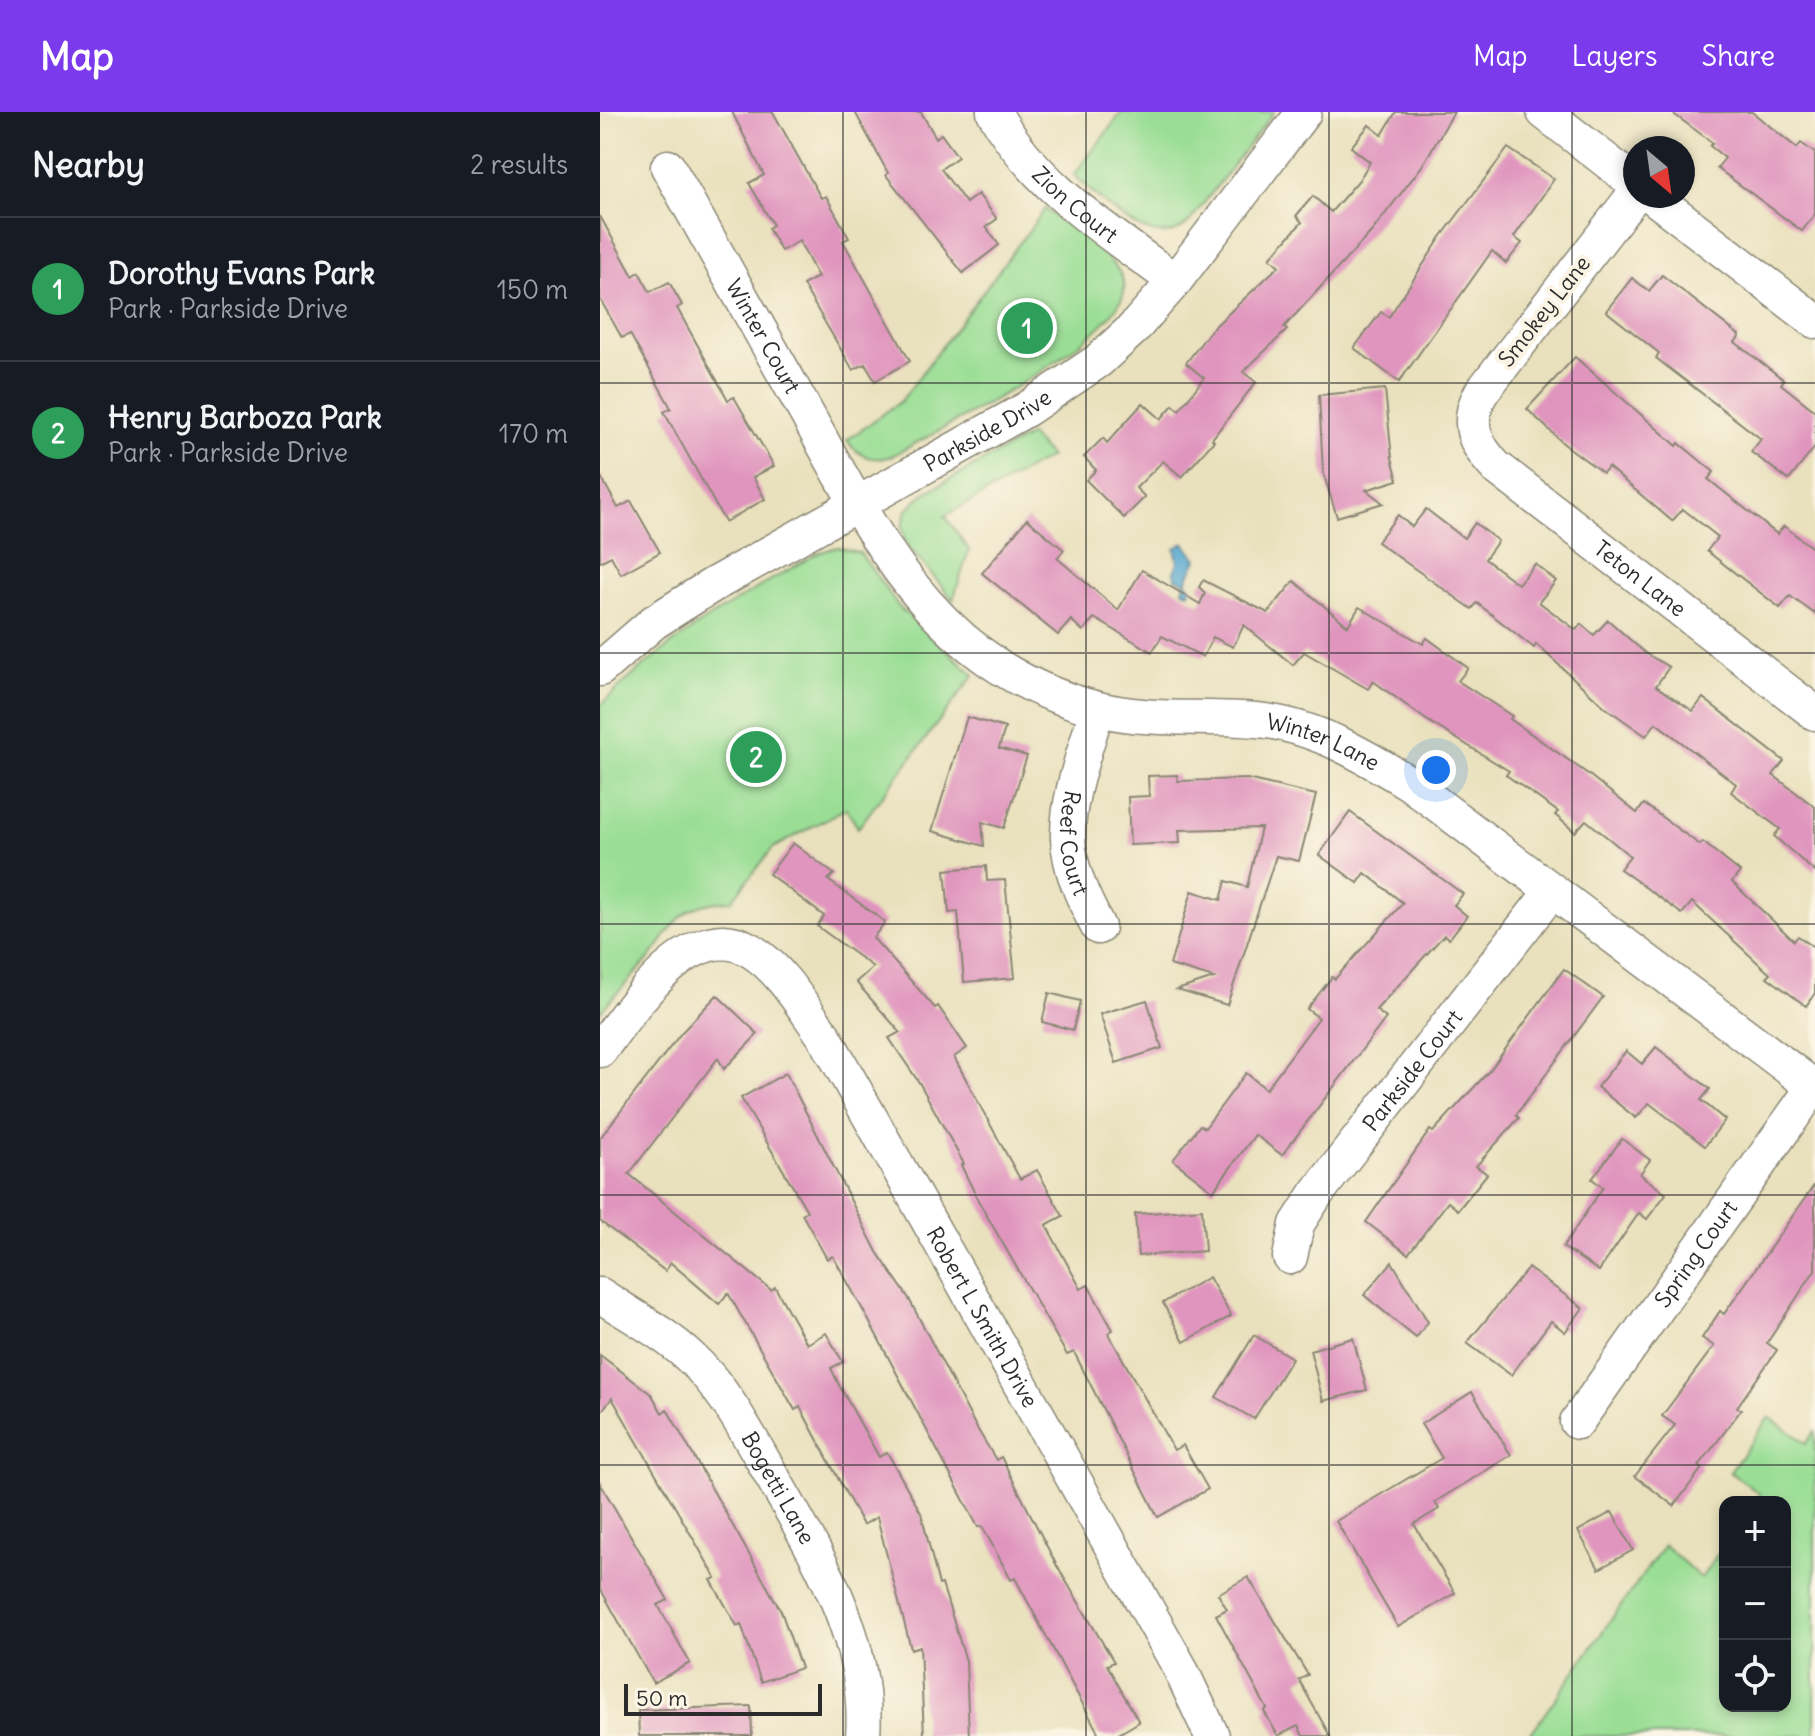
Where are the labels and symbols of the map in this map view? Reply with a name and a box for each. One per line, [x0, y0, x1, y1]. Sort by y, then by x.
north arrow [1623, 136, 1695, 208]
street label: Zion Court [1026, 160, 1124, 249]
street label: Smokey Lane [1492, 250, 1596, 372]
street label: Winter Court [720, 274, 806, 398]
pin: 1 [1001, 298, 1053, 358]
street label: Parkside Drive [919, 383, 1056, 478]
street label: Teton Lane [1589, 534, 1692, 623]
street label: Winter Lane [1264, 707, 1385, 776]
pin: 2 [730, 727, 782, 787]
your location [1416, 750, 1456, 790]
street label: Reef Court [1054, 788, 1095, 899]
street label: Parkside Court [1356, 1004, 1468, 1137]
street label: Spring Court [1648, 1195, 1743, 1313]
street label: Robert L Smith Drive [921, 1222, 1045, 1412]
street label: Bogetti Lane [735, 1426, 822, 1549]
scale bar [624, 1680, 822, 1716]

